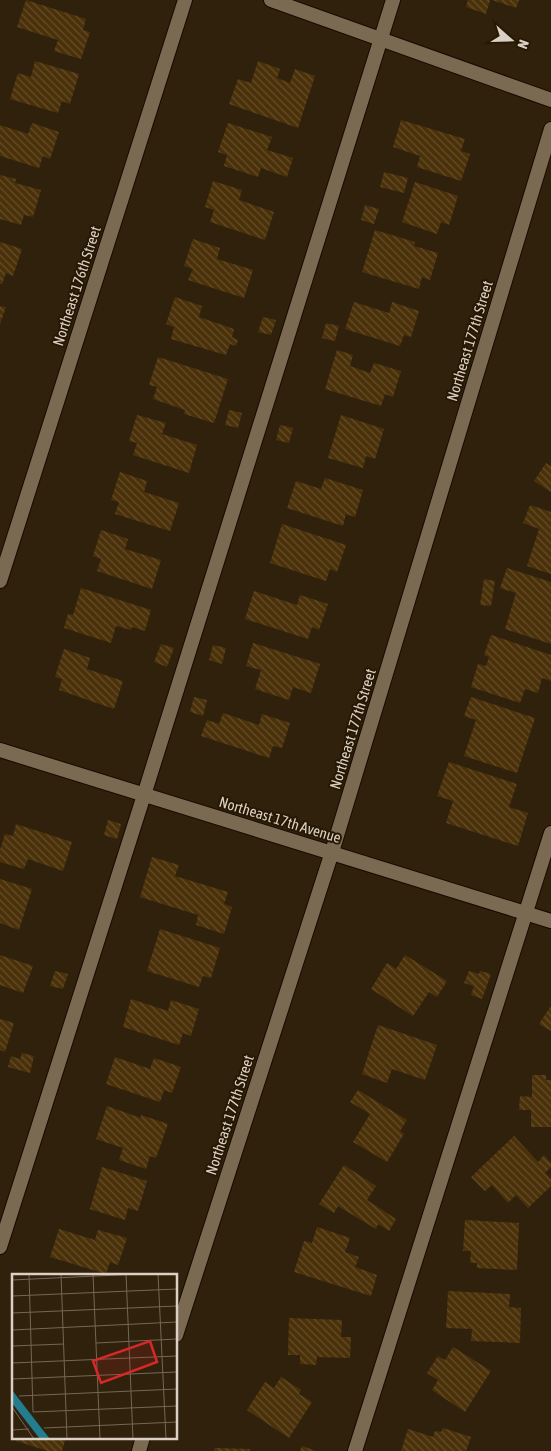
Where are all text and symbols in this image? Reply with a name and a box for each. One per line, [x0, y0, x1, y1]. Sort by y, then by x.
north arrow [486, 15, 536, 65]
text: N [514, 38, 532, 51]
street label: Northeast 176th Street [49, 224, 104, 348]
street label: Northeast 177th Street [443, 279, 496, 403]
street label: Northeast 177th Street [326, 667, 379, 791]
street label: Northeast 17th Avenue [217, 793, 343, 846]
street label: Northeast 177th Street [202, 1053, 257, 1177]
inset map [12, 1274, 178, 1438]

